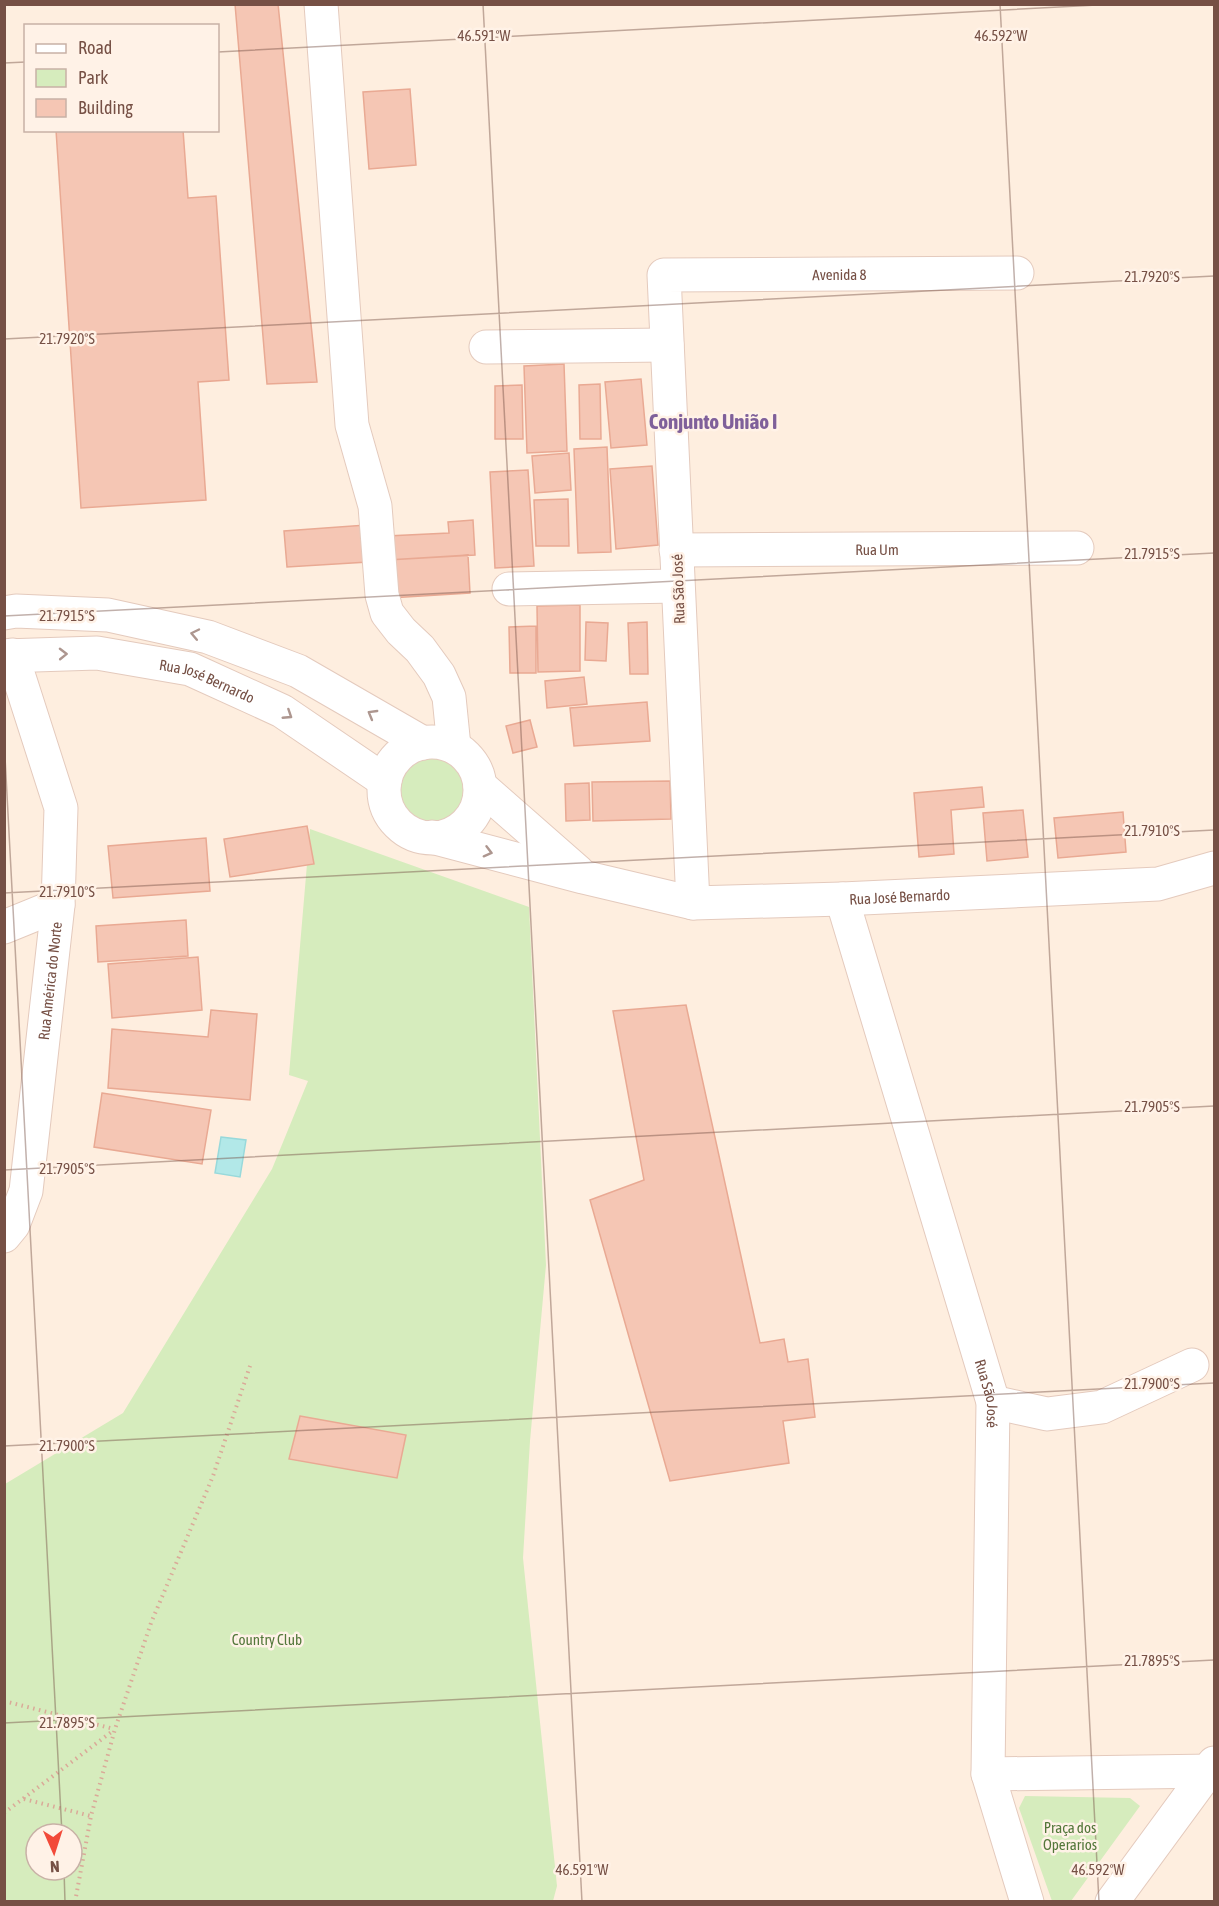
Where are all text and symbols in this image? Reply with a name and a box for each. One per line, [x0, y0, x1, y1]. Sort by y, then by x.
legend [24, 24, 219, 132]
text: 46.591°W [458, 27, 511, 44]
text: 46.592°W [975, 27, 1028, 44]
text: Road [78, 37, 112, 58]
text: Park [78, 67, 108, 88]
text: Building [78, 97, 133, 118]
street label: Avenida 8 [812, 265, 866, 283]
text: 21.7920°S [1124, 268, 1180, 285]
text: 21.7920°S [39, 330, 95, 347]
district label: Conjunto União I [649, 409, 777, 433]
street label: Rua Um [855, 540, 899, 558]
text: 21.7915°S [1124, 545, 1180, 562]
street label: Rua São José [668, 553, 688, 624]
text: 21.7915°S [39, 607, 95, 624]
one-way arrow [190, 628, 200, 641]
one-way arrow [58, 647, 67, 660]
street label: Rua José Bernardo [158, 655, 257, 706]
one-way arrow [282, 708, 292, 720]
one-way arrow [368, 709, 378, 721]
text: 21.7910°S [1124, 822, 1180, 839]
one-way arrow [482, 845, 493, 857]
text: 21.7910°S [39, 883, 95, 900]
street label: Rua José Bernardo [849, 885, 951, 907]
street label: Rua América do Norte [34, 921, 65, 1041]
text: 21.7905°S [1124, 1098, 1180, 1115]
text: 21.7905°S [39, 1160, 95, 1177]
street label: Rua São José [972, 1357, 1002, 1428]
text: 21.7900°S [1124, 1375, 1180, 1392]
text: 21.7900°S [39, 1437, 95, 1454]
park label: Country Club [232, 1631, 302, 1648]
text: 21.7895°S [1124, 1652, 1180, 1669]
text: 21.7895°S [39, 1714, 95, 1731]
park label: Praça dos Operarios [1043, 1819, 1097, 1853]
north arrow [24, 1822, 84, 1882]
text: N [50, 1858, 60, 1876]
text: 46.591°W [556, 1861, 609, 1878]
text: 46.592°W [1072, 1861, 1125, 1878]

